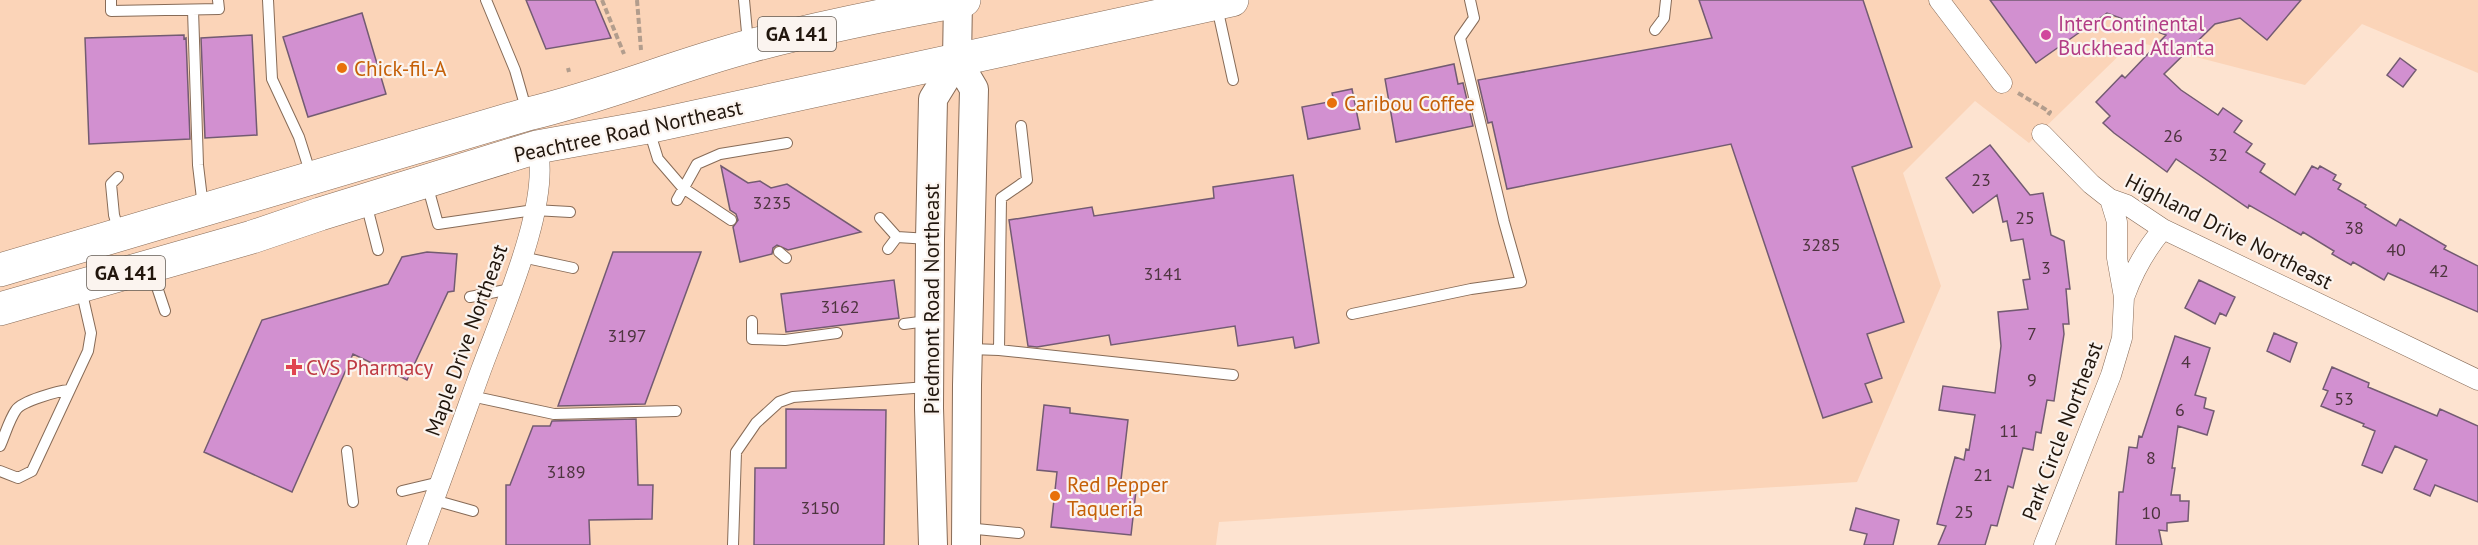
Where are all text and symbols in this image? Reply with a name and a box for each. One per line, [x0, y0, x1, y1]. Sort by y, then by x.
place label: InterContinental Buckhead Atlanta [2058, 10, 2215, 61]
road number: GA 141 [758, 17, 836, 51]
marker: InterContinental Buckhead Atlanta [2039, 28, 2053, 42]
place label: Chick-fil-A [354, 55, 447, 82]
marker: Chick-fil-A [335, 61, 349, 75]
place label: Caribou Coffee [1344, 90, 1475, 117]
street label: Peachtree Road Northeast [511, 94, 745, 168]
marker: Caribou Coffee [1325, 96, 1339, 110]
house number: 26 [2163, 124, 2183, 147]
house number: 32 [2208, 143, 2228, 166]
street label: Highland Drive Northeast [2121, 167, 2337, 295]
house number: 23 [1971, 168, 1991, 191]
street label: Piedmont Road Northeast [918, 184, 945, 414]
house number: 3235 [752, 191, 792, 214]
house number: 25 [2015, 206, 2035, 229]
house number: 38 [2344, 216, 2364, 239]
house number: 3285 [1801, 233, 1841, 256]
house number: 40 [2386, 238, 2406, 261]
street label: Maple Drive Northeast [419, 240, 513, 440]
road number: GA 141 [87, 256, 165, 290]
house number: 3 [2041, 256, 2051, 279]
house number: 42 [2429, 259, 2449, 282]
house number: 3141 [1143, 262, 1183, 285]
house number: 3162 [820, 295, 860, 318]
house number: 7 [2027, 322, 2037, 345]
house number: 3197 [607, 324, 647, 347]
street label: Park Circle Northeast [2016, 338, 2108, 524]
house number: 4 [2181, 350, 2191, 373]
place label: CVS Pharmacy [306, 354, 434, 381]
marker: CVS Pharmacy [287, 360, 301, 374]
house number: 9 [2027, 368, 2037, 391]
house number: 53 [2334, 387, 2354, 410]
house number: 6 [2175, 398, 2185, 421]
house number: 11 [1999, 419, 2019, 442]
house number: 8 [2146, 446, 2156, 469]
house number: 3189 [546, 460, 586, 483]
house number: 21 [1973, 463, 1993, 486]
place label: Red Pepper Taqueria [1067, 471, 1168, 522]
marker: Red Pepper Taqueria [1048, 489, 1062, 503]
house number: 3150 [800, 496, 840, 519]
house number: 25 [1954, 500, 1974, 523]
house number: 10 [2141, 501, 2161, 524]

